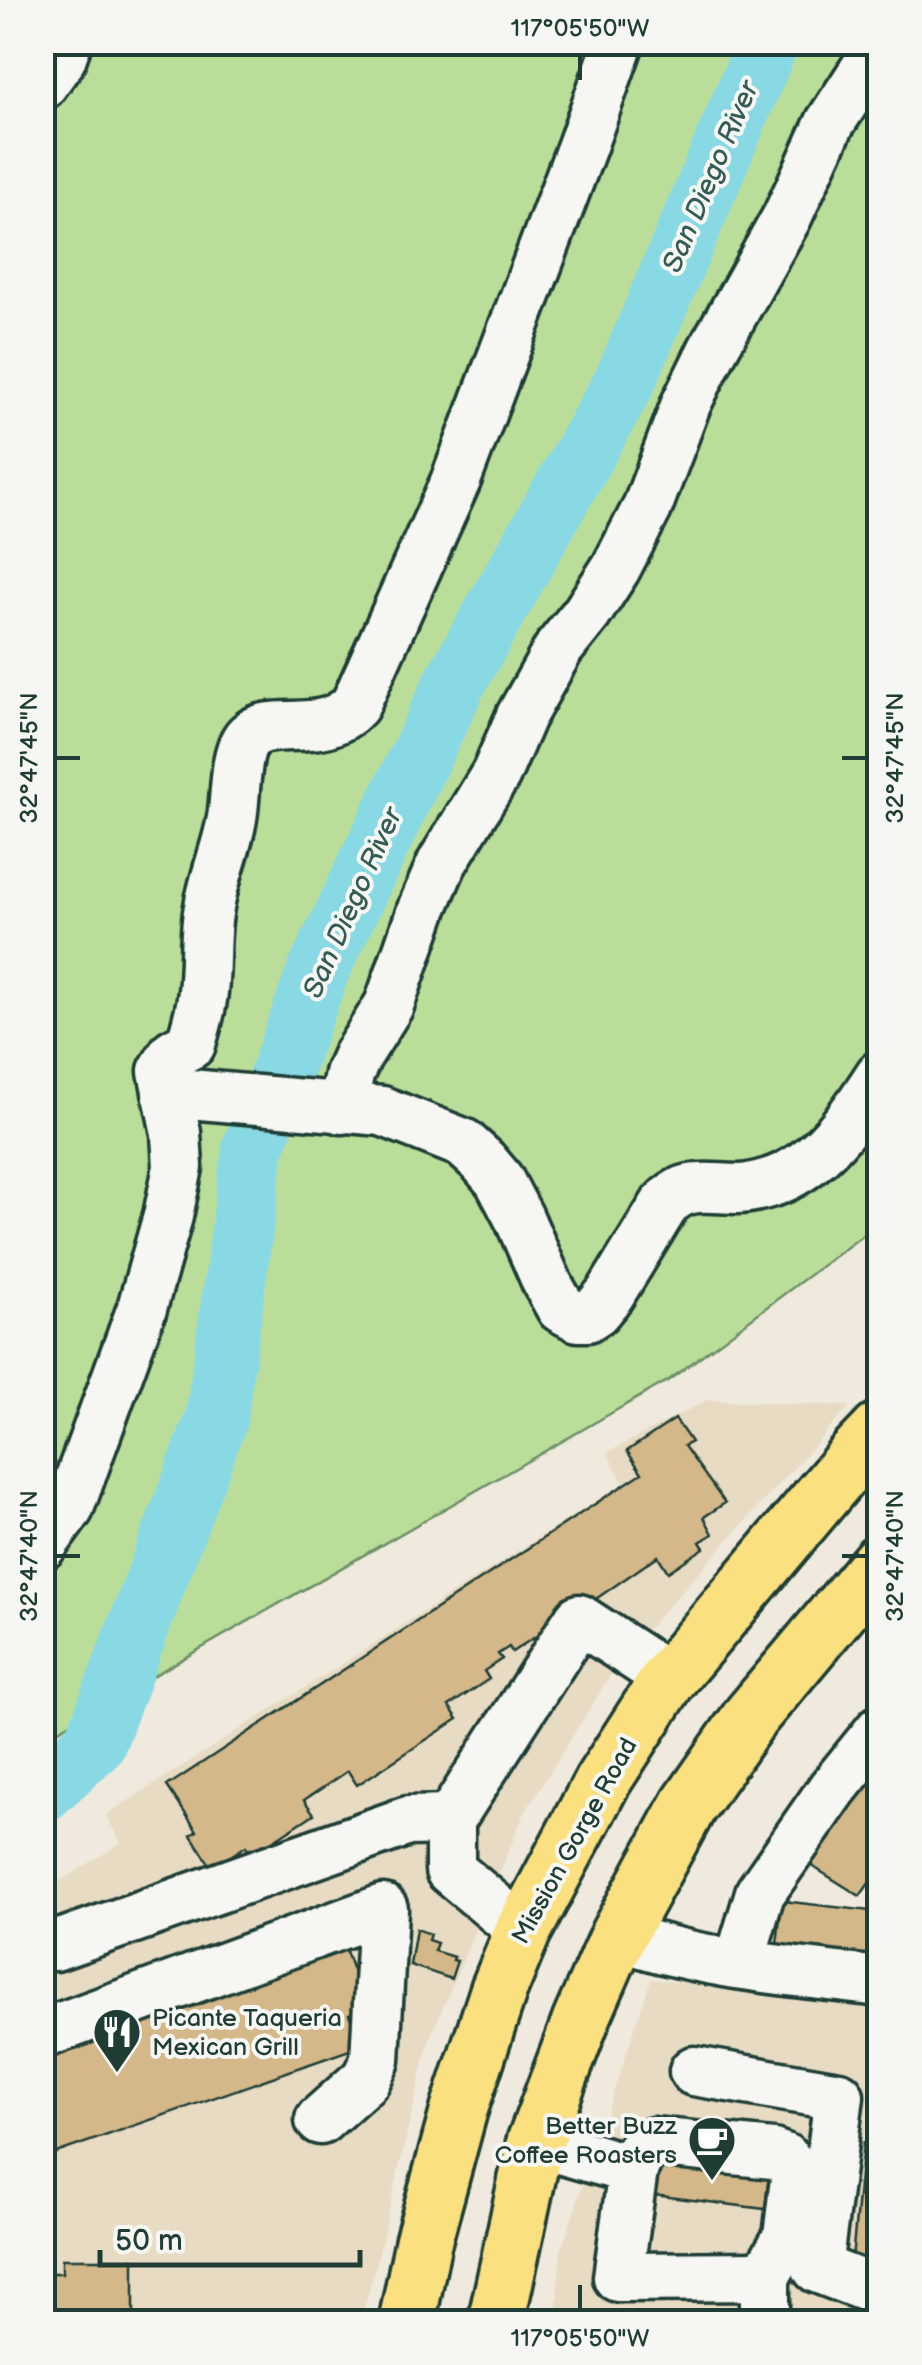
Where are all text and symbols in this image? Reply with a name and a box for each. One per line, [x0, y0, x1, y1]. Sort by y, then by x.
text: 117°05'50"W [511, 13, 650, 44]
water label: San Diego River [656, 75, 767, 278]
text: 32°47'45"N [14, 692, 45, 824]
text: 32°47'45"N [880, 692, 911, 824]
water label: San Diego River [296, 801, 410, 1003]
text: 32°47'40"N [14, 1490, 45, 1622]
text: 32°47'40"N [880, 1490, 911, 1622]
street label: Mission Gorge Road [505, 1732, 645, 1950]
place label: Picante Taqueria Mexican Grill [152, 2003, 342, 2063]
restaurant icon: Picante Taqueria Mexican Grill [91, 2006, 143, 2074]
place label: Better Buzz Coffee Roasters [494, 2111, 678, 2171]
cafe icon: Better Buzz Coffee Roasters [686, 2114, 738, 2182]
scale bar [100, 2205, 360, 2267]
text: 50 m [115, 2223, 183, 2259]
text: 117°05'50"W [511, 2323, 650, 2354]

